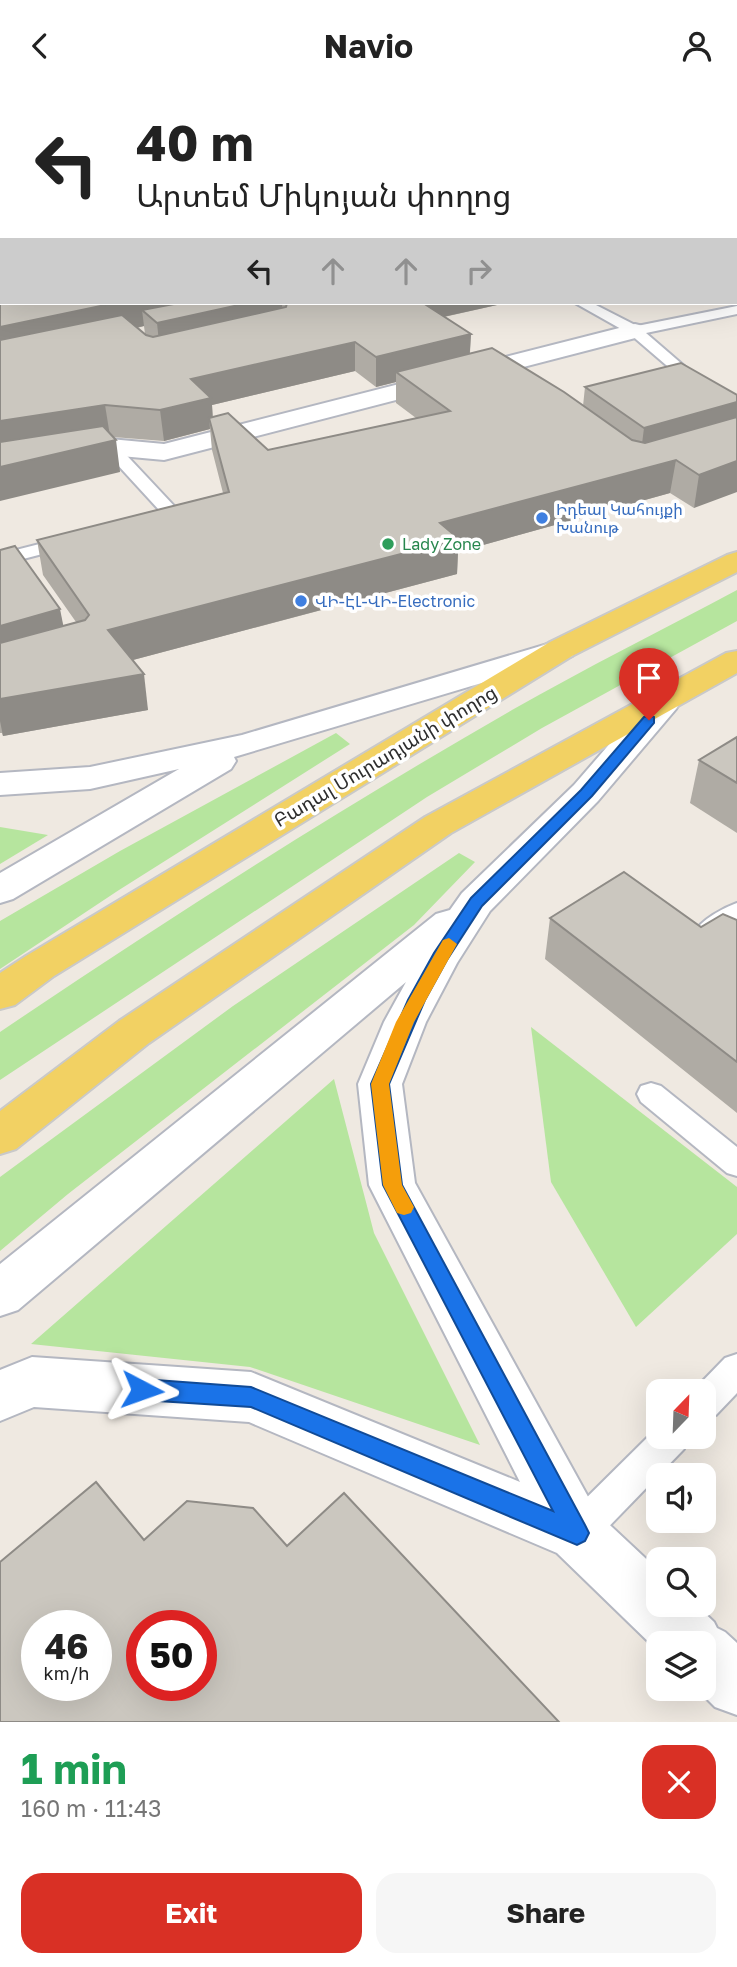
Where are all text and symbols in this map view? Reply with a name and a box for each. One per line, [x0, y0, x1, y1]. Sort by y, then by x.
icon: back [21, 27, 59, 65]
text: Navio [324, 27, 413, 65]
icon: person [678, 27, 716, 65]
text: 40 m [136, 113, 254, 172]
icon: left [21, 119, 112, 210]
text: Արտեմ Միկոյան փողոց [136, 176, 512, 214]
icon: left [241, 252, 279, 290]
icon: ahead [314, 252, 352, 290]
icon: ahead [387, 252, 425, 290]
icon: right [460, 252, 498, 290]
place label: Իդեալ Կահույքի Խանութ [556, 499, 683, 537]
marker: Իդեալ Կահույքի Խանութ [534, 510, 550, 526]
place label: Lady Zone [402, 534, 481, 554]
marker: Lady Zone [380, 536, 396, 552]
place label: ՎԻ-ԷԼ-ՎԻ-Electronic [315, 591, 475, 611]
marker: ՎԻ-ԷԼ-ՎԻ-Electronic [293, 593, 309, 609]
pin [619, 648, 679, 720]
icon: arrive [630, 659, 668, 697]
street label: Բադալ Մուրադյանի փողոց [269, 680, 501, 832]
position arrow [105, 1353, 179, 1427]
north arrow [646, 1379, 716, 1449]
map controls [646, 1379, 716, 1701]
button: sound [646, 1463, 716, 1533]
button: search [646, 1547, 716, 1617]
speed limit sign: 50 [126, 1610, 217, 1701]
text: 46 [44, 1625, 89, 1667]
button: layers [646, 1631, 716, 1701]
text: km/h [44, 1662, 89, 1684]
text: 1 min [21, 1743, 127, 1793]
button: close [642, 1745, 716, 1819]
text: 160 m · 11:43 [21, 1794, 162, 1822]
button: Exit [21, 1873, 362, 1953]
button: Share [376, 1873, 716, 1953]

